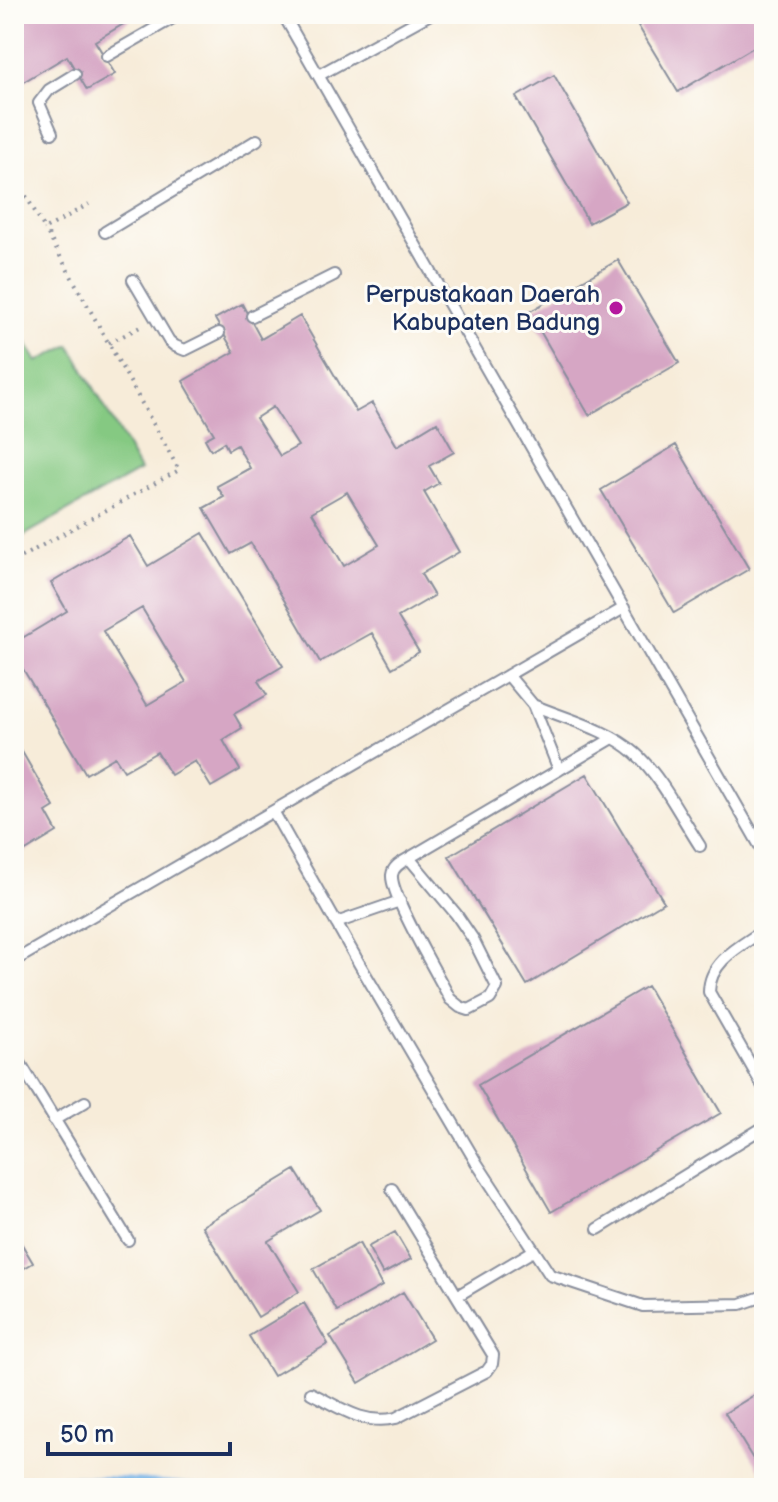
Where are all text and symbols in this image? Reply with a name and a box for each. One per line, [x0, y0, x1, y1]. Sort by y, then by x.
place label: Perpustakaan Daerah Kabupaten Badung [365, 280, 600, 337]
marker: Perpustakaan Daerah Kabupaten Badung [607, 299, 625, 317]
scale bar [48, 1406, 230, 1456]
text: 50 m [60, 1420, 114, 1449]

